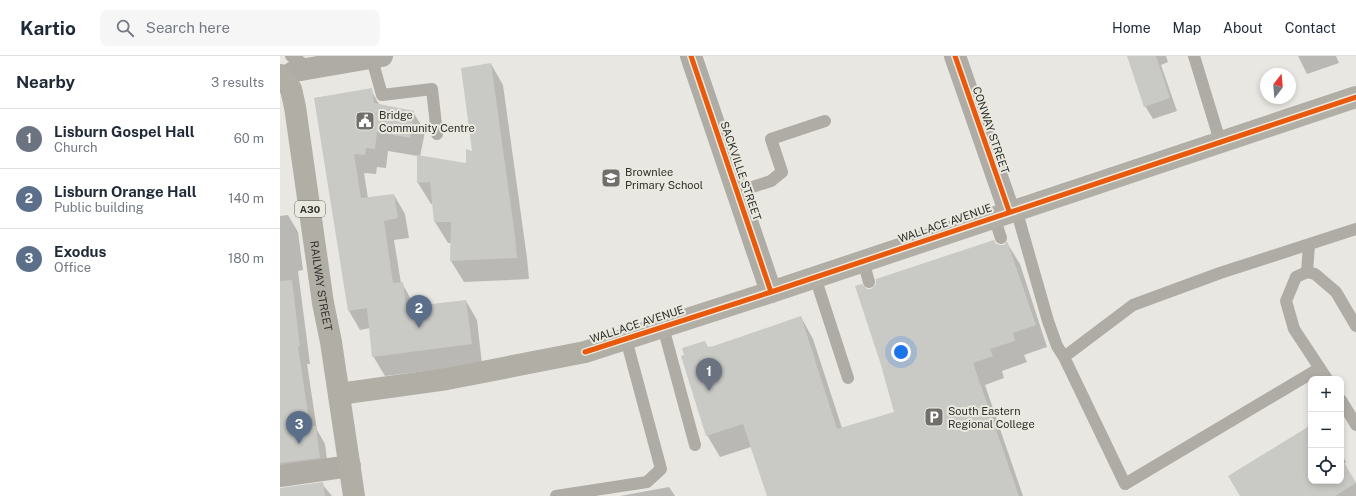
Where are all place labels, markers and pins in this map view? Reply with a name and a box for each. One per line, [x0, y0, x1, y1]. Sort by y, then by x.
place label: Bridge Community Centre [379, 109, 475, 134]
public building icon: Bridge Community Centre [354, 110, 376, 132]
place label: Brownlee Primary School [625, 166, 703, 191]
school or university icon: Brownlee Primary School [600, 167, 622, 189]
pin: 2 [406, 295, 432, 328]
pin: 1 [696, 358, 722, 391]
place label: South Eastern Regional College [948, 405, 1035, 430]
parking icon: South Eastern Regional College [923, 406, 945, 428]
pin: 3 [286, 411, 312, 444]

